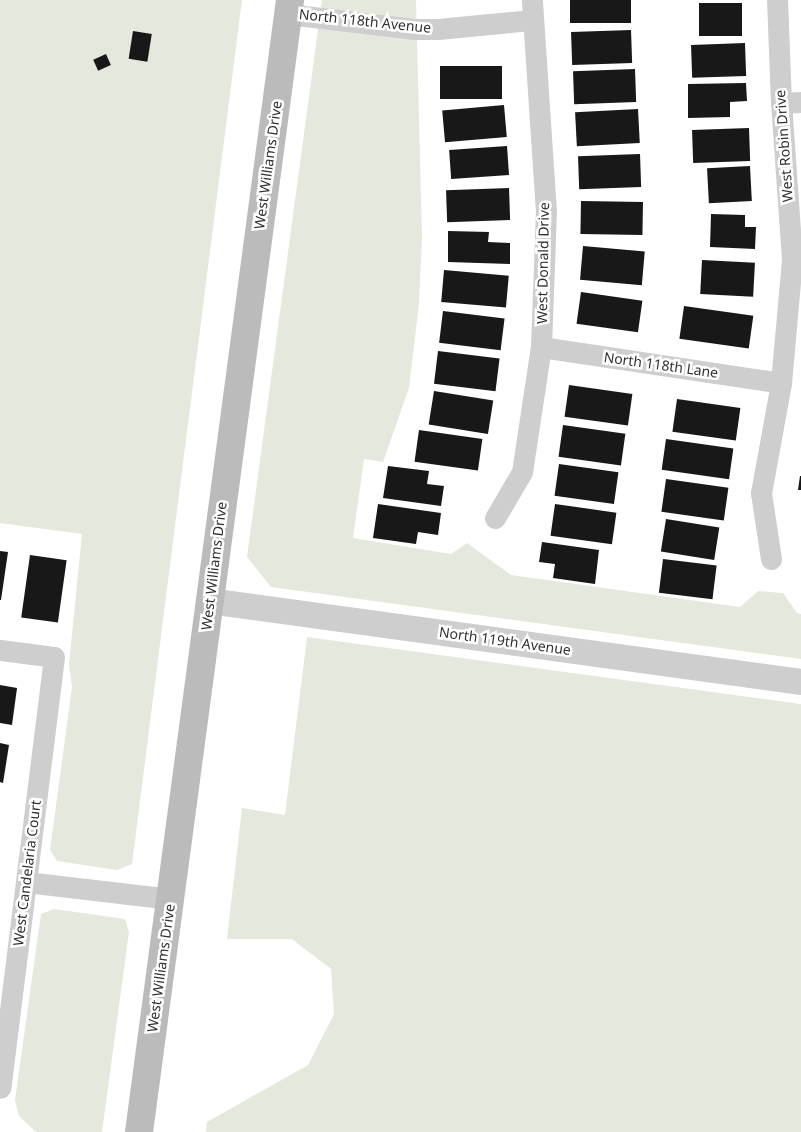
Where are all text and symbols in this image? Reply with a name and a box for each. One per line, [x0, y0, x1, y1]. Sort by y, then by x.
street label: North 118th Avenue [298, 6, 432, 36]
street label: West Robin Drive [772, 89, 796, 203]
street label: West Williams Drive [251, 100, 285, 230]
street label: West Donald Drive [534, 202, 552, 324]
street label: North 118th Lane [603, 349, 719, 381]
street label: West Williams Drive [198, 501, 230, 631]
street label: North 119th Avenue [438, 623, 572, 659]
street label: West Candelaria Court [10, 799, 44, 947]
street label: West Williams Drive [144, 903, 178, 1033]

